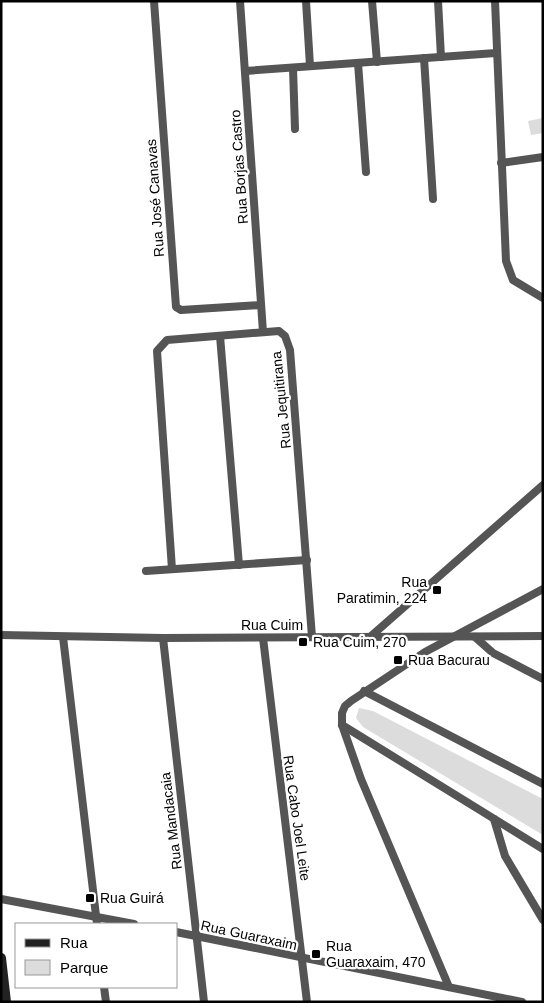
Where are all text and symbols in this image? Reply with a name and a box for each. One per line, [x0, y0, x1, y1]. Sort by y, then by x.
street label: Rua Borjas Castro [227, 109, 251, 225]
street label: Rua José Canavas [143, 138, 167, 258]
street label: Rua Jequitirana [268, 350, 294, 450]
place label: Rua Paratimin, 224 [337, 574, 427, 606]
marker: Rua Paratimin, 224 [431, 584, 443, 596]
street label: Rua Cuim [241, 617, 303, 633]
place label: Rua Cuim, 270 [313, 634, 407, 650]
marker: Rua Cuim, 270 [297, 636, 309, 648]
place label: Rua Bacurau [408, 652, 490, 668]
marker: Rua Bacurau [392, 654, 404, 666]
street label: Rua Cabo Joel Leite [280, 754, 314, 882]
street label: Rua Mandacaia [157, 771, 185, 871]
place label: Rua Guirá [100, 890, 164, 906]
marker: Rua Guirá [84, 892, 96, 904]
street label: Rua Guaraxaim [199, 917, 299, 953]
legend [15, 923, 178, 988]
text: Rua [60, 934, 88, 951]
place label: Rua Guaraxaim, 470 [326, 938, 426, 970]
marker: Rua Guaraxaim, 470 [310, 948, 322, 960]
text: Parque [60, 959, 108, 976]

